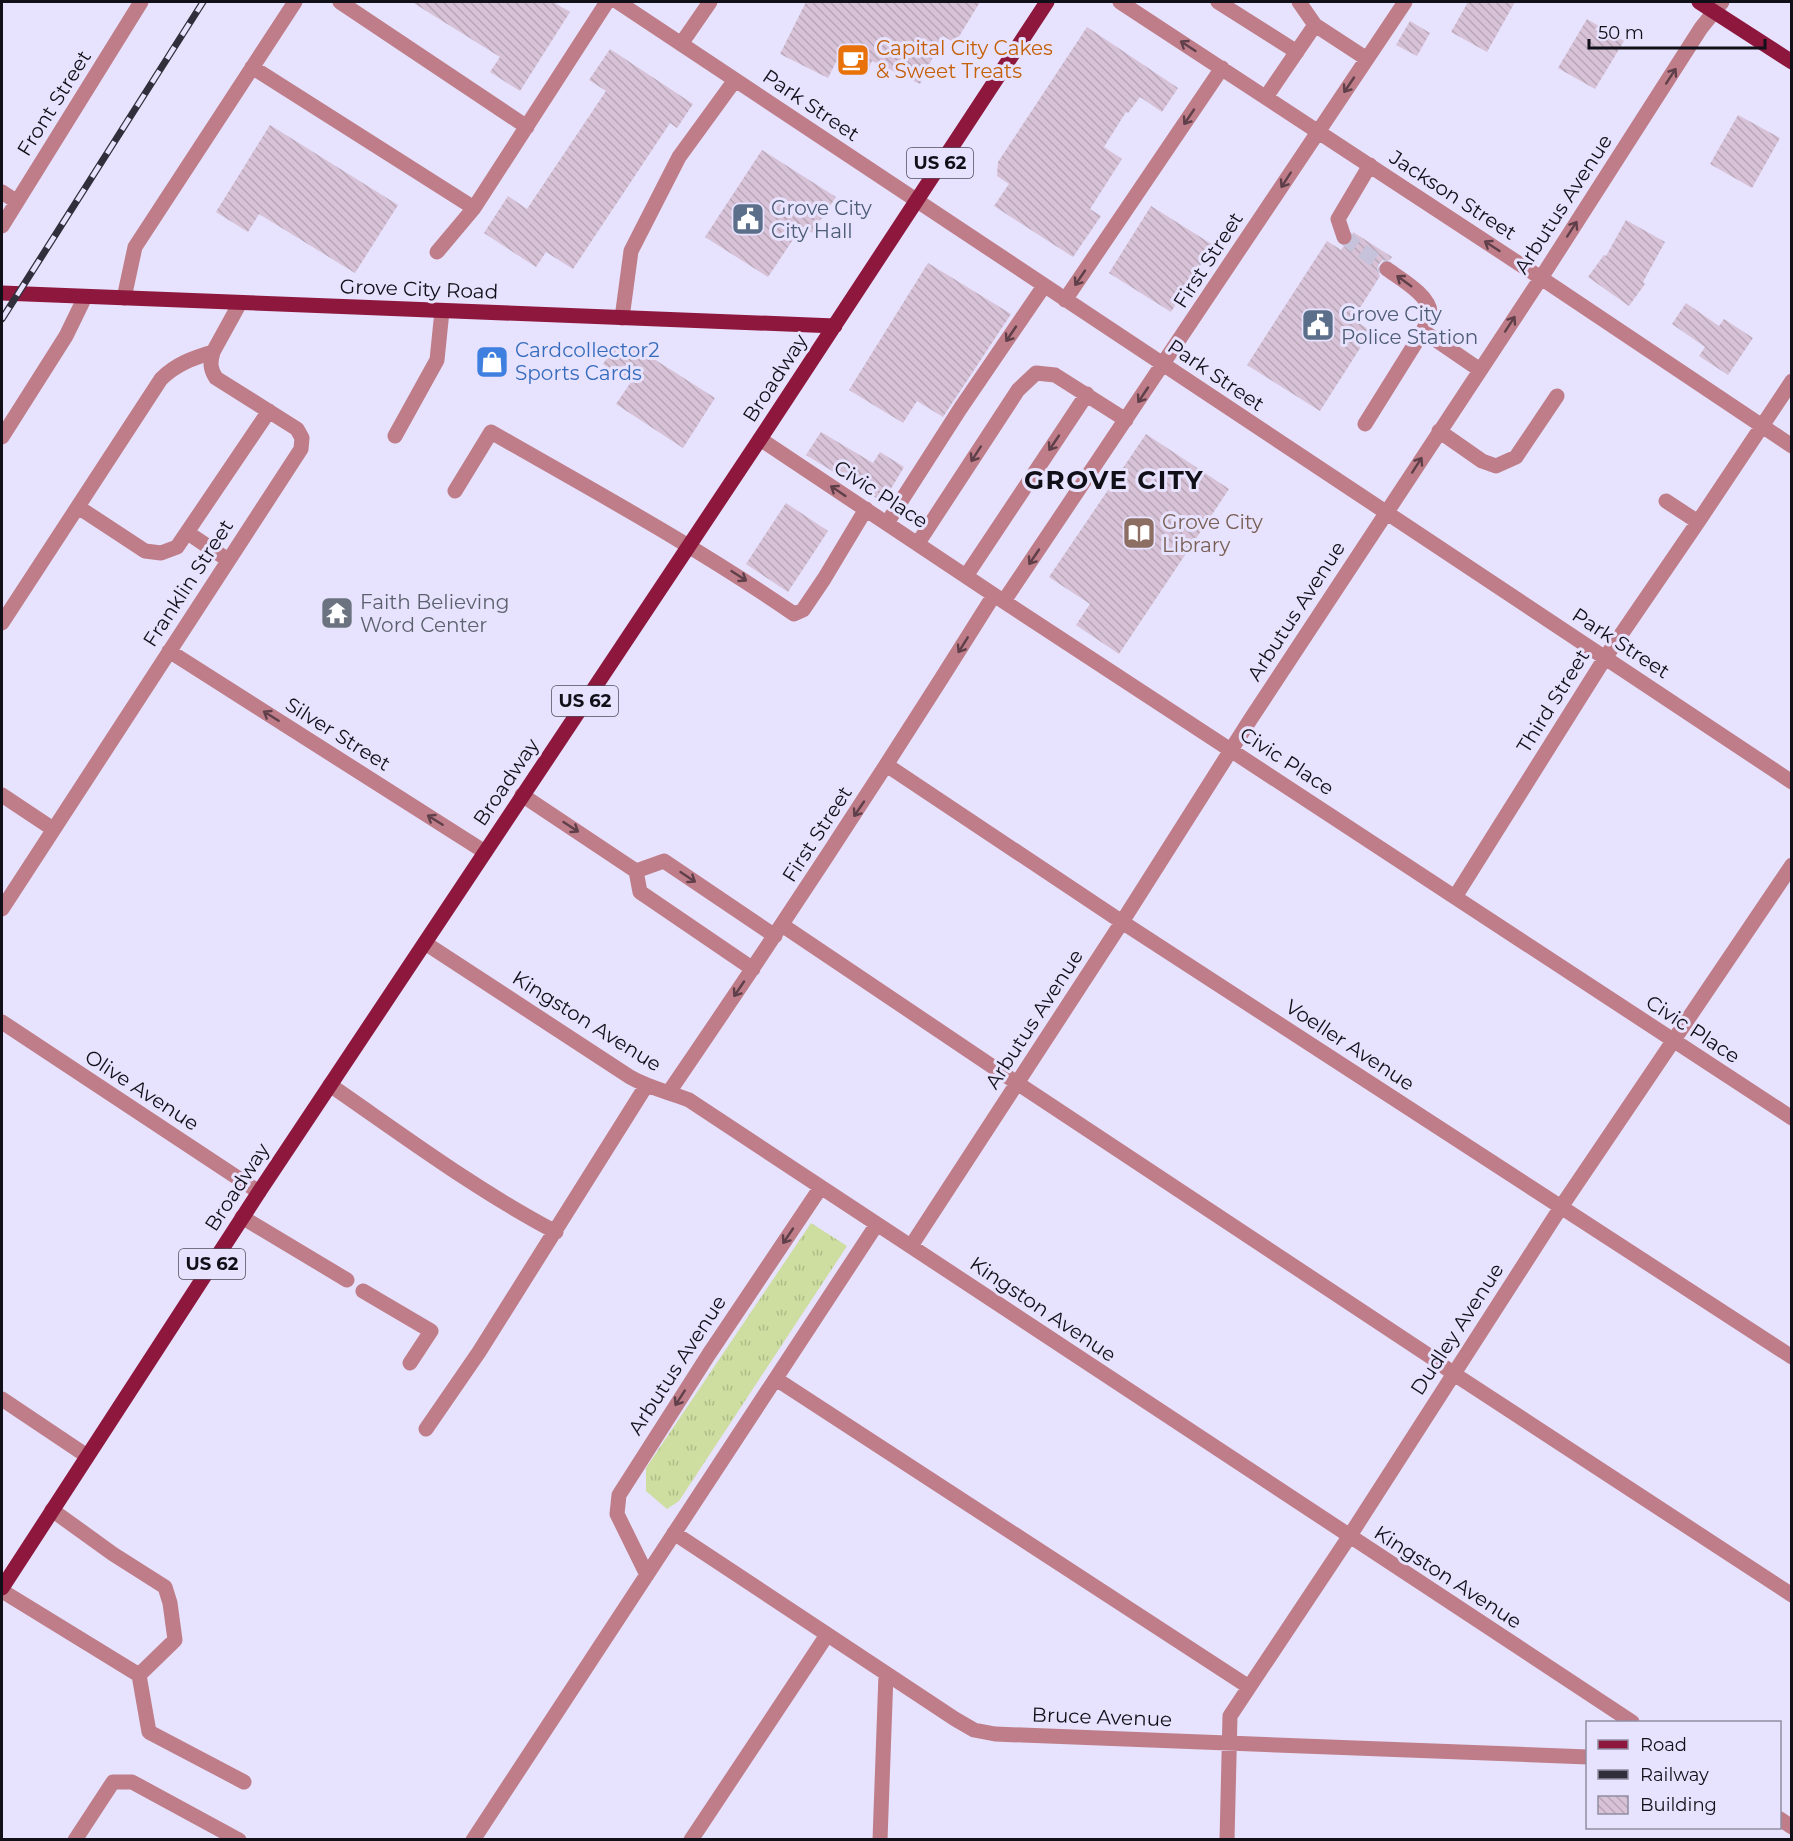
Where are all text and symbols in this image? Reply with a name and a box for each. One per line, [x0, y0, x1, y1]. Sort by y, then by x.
scale bar [1589, 12, 1764, 50]
text: 50 m [1598, 22, 1644, 44]
place label: Capital City Cakes & Sweet Treats [876, 36, 1053, 83]
one-way arrow [1181, 40, 1197, 52]
cafe icon: Capital City Cakes & Sweet Treats [835, 42, 871, 78]
street label: Front Street [12, 46, 96, 160]
street label: Park Street [758, 64, 864, 146]
one-way arrow [1665, 68, 1677, 85]
one-way arrow [1343, 76, 1355, 93]
one-way arrow [1183, 108, 1195, 125]
street label: Arbutus Avenue [1509, 130, 1617, 278]
street label: Jackson Street [1384, 145, 1521, 245]
road number: US 62 [907, 148, 973, 178]
one-way arrow [1280, 171, 1292, 188]
place label: Grove City City Hall [771, 196, 872, 243]
public building icon: Grove City City Hall [730, 201, 766, 237]
street label: First Street [1168, 208, 1248, 312]
one-way arrow [1566, 220, 1579, 237]
one-way arrow [1483, 239, 1500, 252]
one-way arrow [1074, 270, 1086, 286]
street label: Grove City Road [339, 274, 499, 304]
one-way arrow [1396, 275, 1412, 287]
place label: Grove City Police Station [1341, 302, 1478, 349]
public building icon: Grove City Police Station [1300, 307, 1336, 343]
one-way arrow [1505, 316, 1517, 333]
one-way arrow [1005, 325, 1017, 342]
street label: Broadway [738, 329, 812, 427]
street label: Park Street [1163, 334, 1269, 416]
place label: Cardcollector2 Sports Cards [515, 338, 660, 385]
shop icon: Cardcollector2 Sports Cards [474, 344, 510, 380]
one-way arrow [1137, 386, 1149, 403]
one-way arrow [1048, 434, 1060, 450]
one-way arrow [970, 445, 983, 462]
street label: Civic Place [830, 455, 932, 533]
one-way arrow [1411, 457, 1423, 473]
district label: GROVE CITY [1024, 464, 1204, 496]
one-way arrow [831, 485, 847, 497]
place label: Grove City Library [1162, 510, 1263, 557]
street label: Franklin Street [138, 515, 238, 651]
library icon: Grove City Library [1121, 515, 1157, 551]
street label: Arbutus Avenue [1242, 537, 1350, 685]
one-way arrow [1028, 548, 1040, 564]
one-way arrow [730, 571, 747, 583]
place label: Faith Believing Word Center [360, 590, 509, 637]
temple icon: Faith Believing Word Center [319, 595, 355, 631]
street label: Park Street [1568, 603, 1674, 683]
one-way arrow [957, 636, 969, 653]
street label: Third Street [1512, 645, 1594, 757]
road number: US 62 [552, 686, 618, 716]
street label: Silver Street [281, 692, 395, 776]
one-way arrow [263, 709, 280, 721]
street label: Civic Place [1236, 722, 1338, 800]
street label: Broadway [468, 734, 544, 830]
street label: First Street [777, 782, 857, 886]
one-way arrow [853, 800, 865, 817]
one-way arrow [427, 814, 444, 826]
one-way arrow [562, 821, 579, 833]
one-way arrow [679, 871, 696, 883]
street label: Arbutus Avenue [980, 945, 1088, 1093]
street label: Kingston Avenue [508, 965, 666, 1077]
one-way arrow [733, 980, 745, 997]
street label: Civic Place [1642, 990, 1744, 1068]
street label: Voeller Avenue [1281, 994, 1419, 1096]
street label: Olive Avenue [81, 1044, 203, 1136]
street label: Broadway [200, 1138, 274, 1236]
one-way arrow [782, 1227, 795, 1244]
road number: US 62 [179, 1249, 245, 1279]
street label: Kingston Avenue [965, 1251, 1121, 1367]
street label: Dudley Avenue [1405, 1259, 1509, 1399]
street label: Arbutus Avenue [623, 1291, 731, 1439]
one-way arrow [674, 1389, 686, 1406]
street label: Kingston Avenue [1370, 1520, 1526, 1634]
street label: Bruce Avenue [1031, 1703, 1173, 1731]
legend [1586, 1721, 1781, 1829]
text: Road [1640, 1734, 1687, 1756]
text: Railway [1640, 1764, 1709, 1786]
text: Building [1640, 1794, 1717, 1816]

